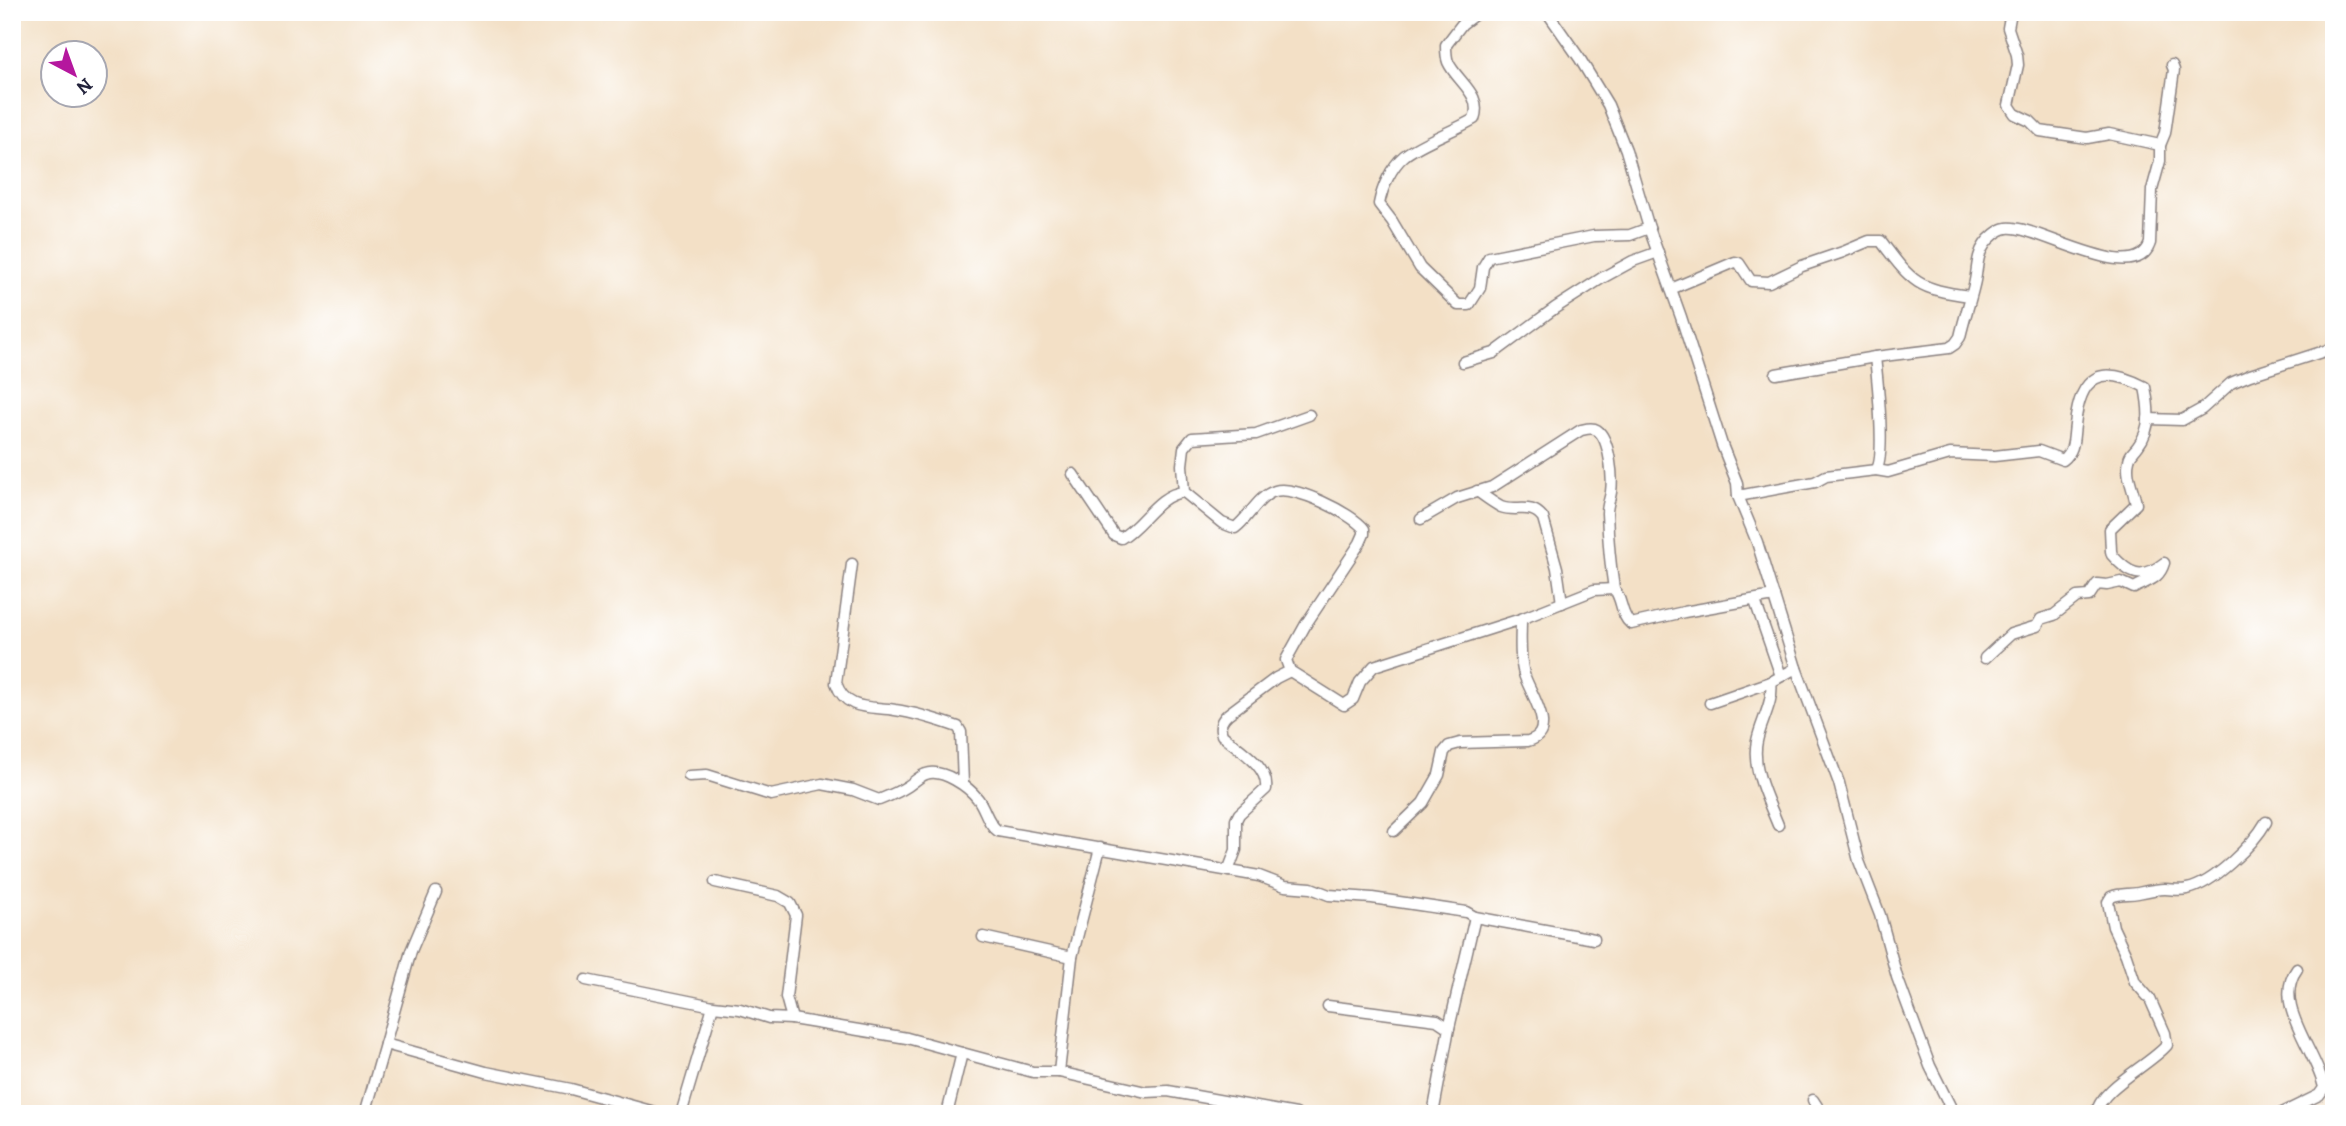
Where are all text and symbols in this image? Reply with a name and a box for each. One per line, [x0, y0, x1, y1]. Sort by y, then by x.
north arrow [38, 38, 108, 108]
text: N [71, 72, 98, 101]

